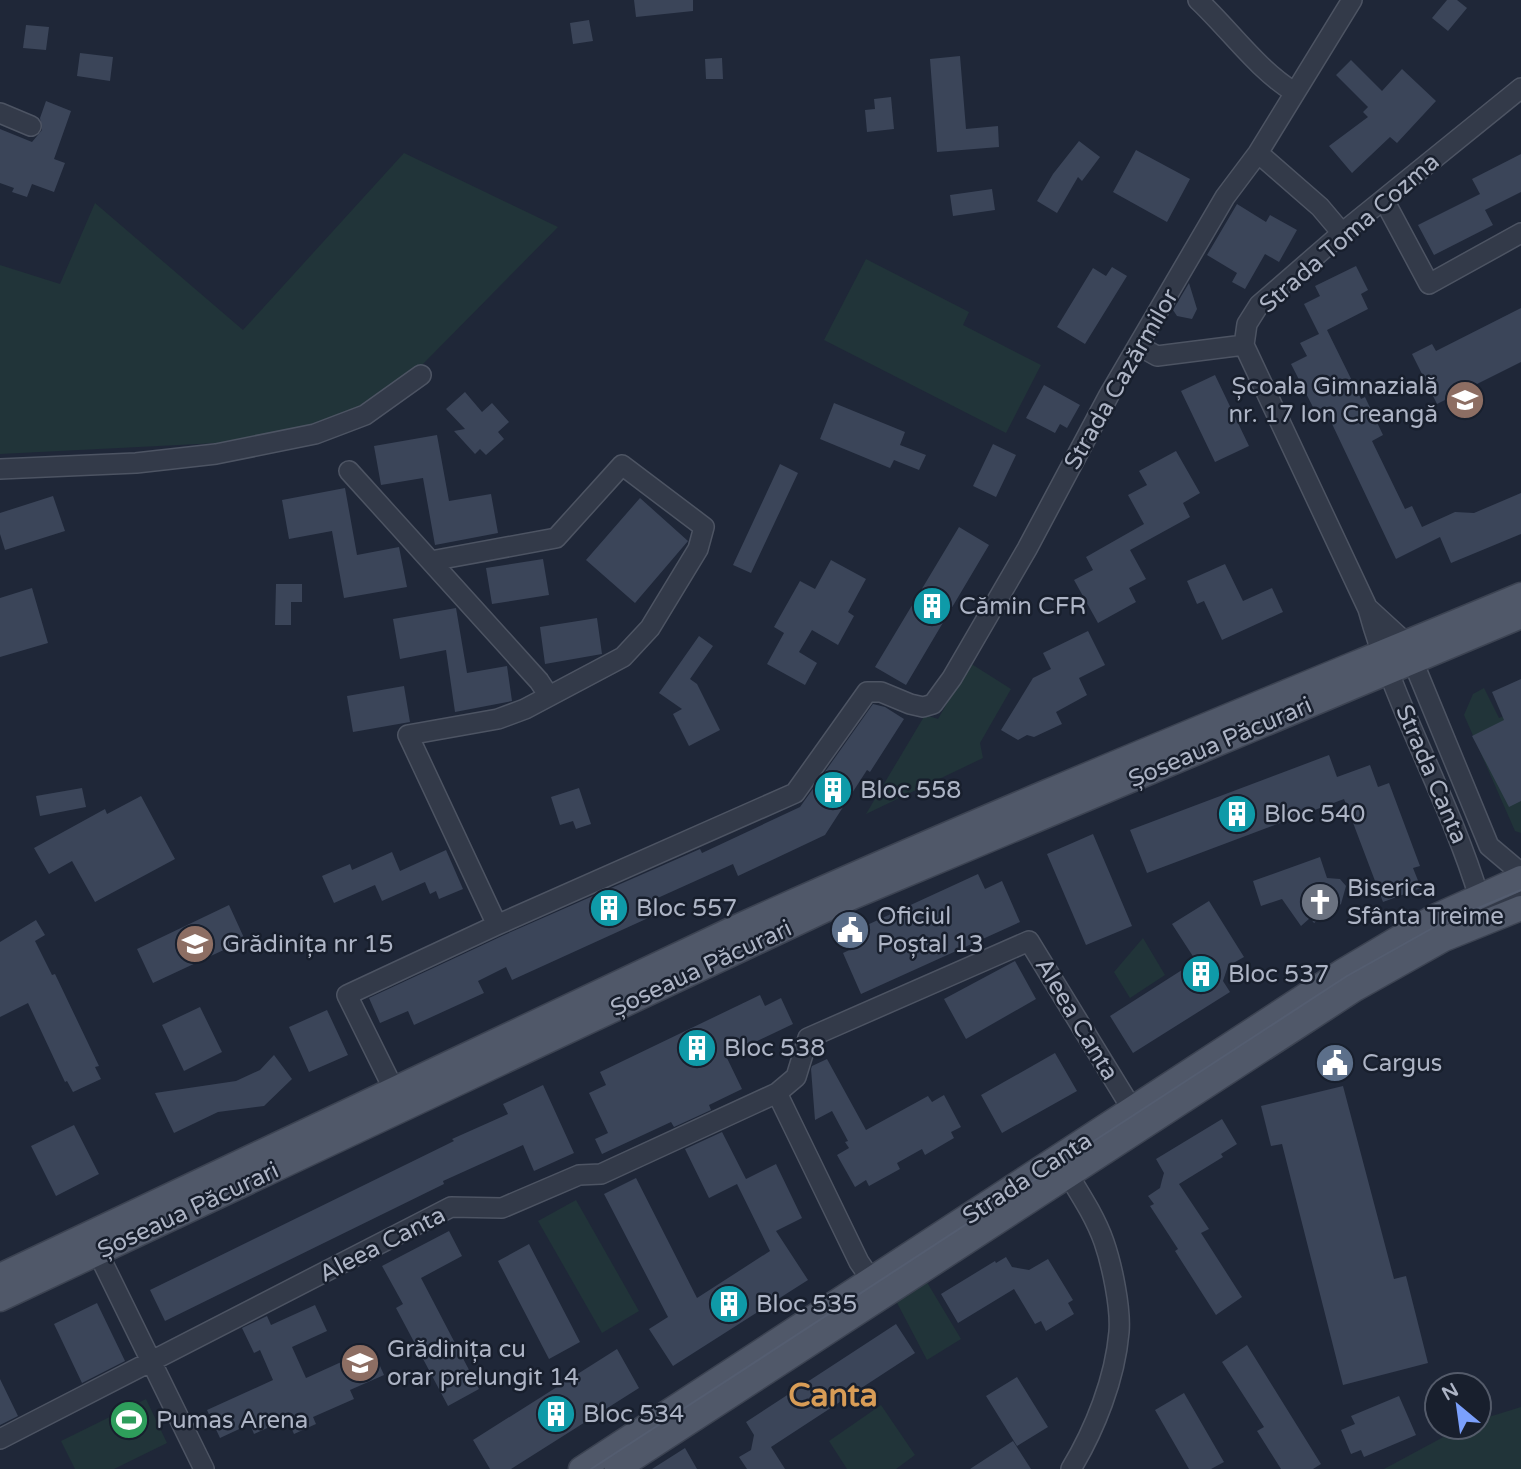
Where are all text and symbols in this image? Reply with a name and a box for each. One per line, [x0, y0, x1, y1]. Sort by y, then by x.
street label: Strada Toma Cozma [1253, 147, 1445, 319]
street label: Strada Cazărmilor [1058, 283, 1185, 475]
place label: Școala Gimnazială nr. 17 Ion Creangă [1228, 372, 1438, 429]
school or university icon: Școala Gimnazială nr. 17 Ion Creangă [1444, 379, 1486, 421]
building icon: Cămin CFR [911, 585, 953, 627]
place label: Cămin CFR [959, 592, 1086, 621]
street label: Șoseaua Păcurari [1124, 691, 1316, 794]
street label: Strada Canta [1389, 700, 1474, 848]
building icon: Bloc 558 [812, 769, 854, 811]
place label: Bloc 558 [860, 776, 961, 805]
building icon: Bloc 540 [1216, 793, 1258, 835]
place label: Bloc 540 [1264, 800, 1365, 829]
place label: Biserica Sfânta Treime [1347, 874, 1504, 931]
church icon: Biserica Sfânta Treime [1299, 881, 1341, 923]
building icon: Bloc 557 [588, 887, 630, 929]
place label: Bloc 557 [636, 894, 737, 923]
place label: Oficiul Poștal 13 [877, 902, 984, 959]
public building icon: Oficiul Poștal 13 [829, 909, 871, 951]
street label: Șoseaua Păcurari [606, 914, 796, 1023]
school or university icon: Grădinița nr 15 [174, 923, 216, 965]
place label: Grădinița nr 15 [222, 930, 394, 959]
street label: Aleea Canta [1029, 953, 1124, 1086]
building icon: Bloc 537 [1180, 953, 1222, 995]
place label: Bloc 537 [1228, 960, 1329, 989]
building icon: Bloc 538 [676, 1027, 718, 1069]
place label: Bloc 538 [724, 1034, 825, 1063]
public building icon: Cargus [1314, 1042, 1356, 1084]
place label: Cargus [1362, 1049, 1442, 1078]
street label: Strada Canta [957, 1126, 1097, 1231]
street label: Șoseaua Păcurari [93, 1156, 283, 1265]
street label: Aleea Canta [314, 1200, 450, 1289]
building icon: Bloc 535 [708, 1283, 750, 1325]
place label: Bloc 535 [756, 1290, 857, 1319]
place label: Grădinița cu orar prelungit 14 [387, 1335, 579, 1392]
school or university icon: Grădinița cu orar prelungit 14 [339, 1342, 381, 1384]
north arrow [1423, 1371, 1493, 1441]
district label: Canta [788, 1377, 878, 1415]
text: N [1438, 1379, 1462, 1405]
building icon: Bloc 534 [535, 1393, 577, 1435]
sports icon: Pumas Arena [108, 1399, 150, 1441]
place label: Bloc 534 [583, 1400, 684, 1429]
place label: Pumas Arena [156, 1406, 308, 1435]

